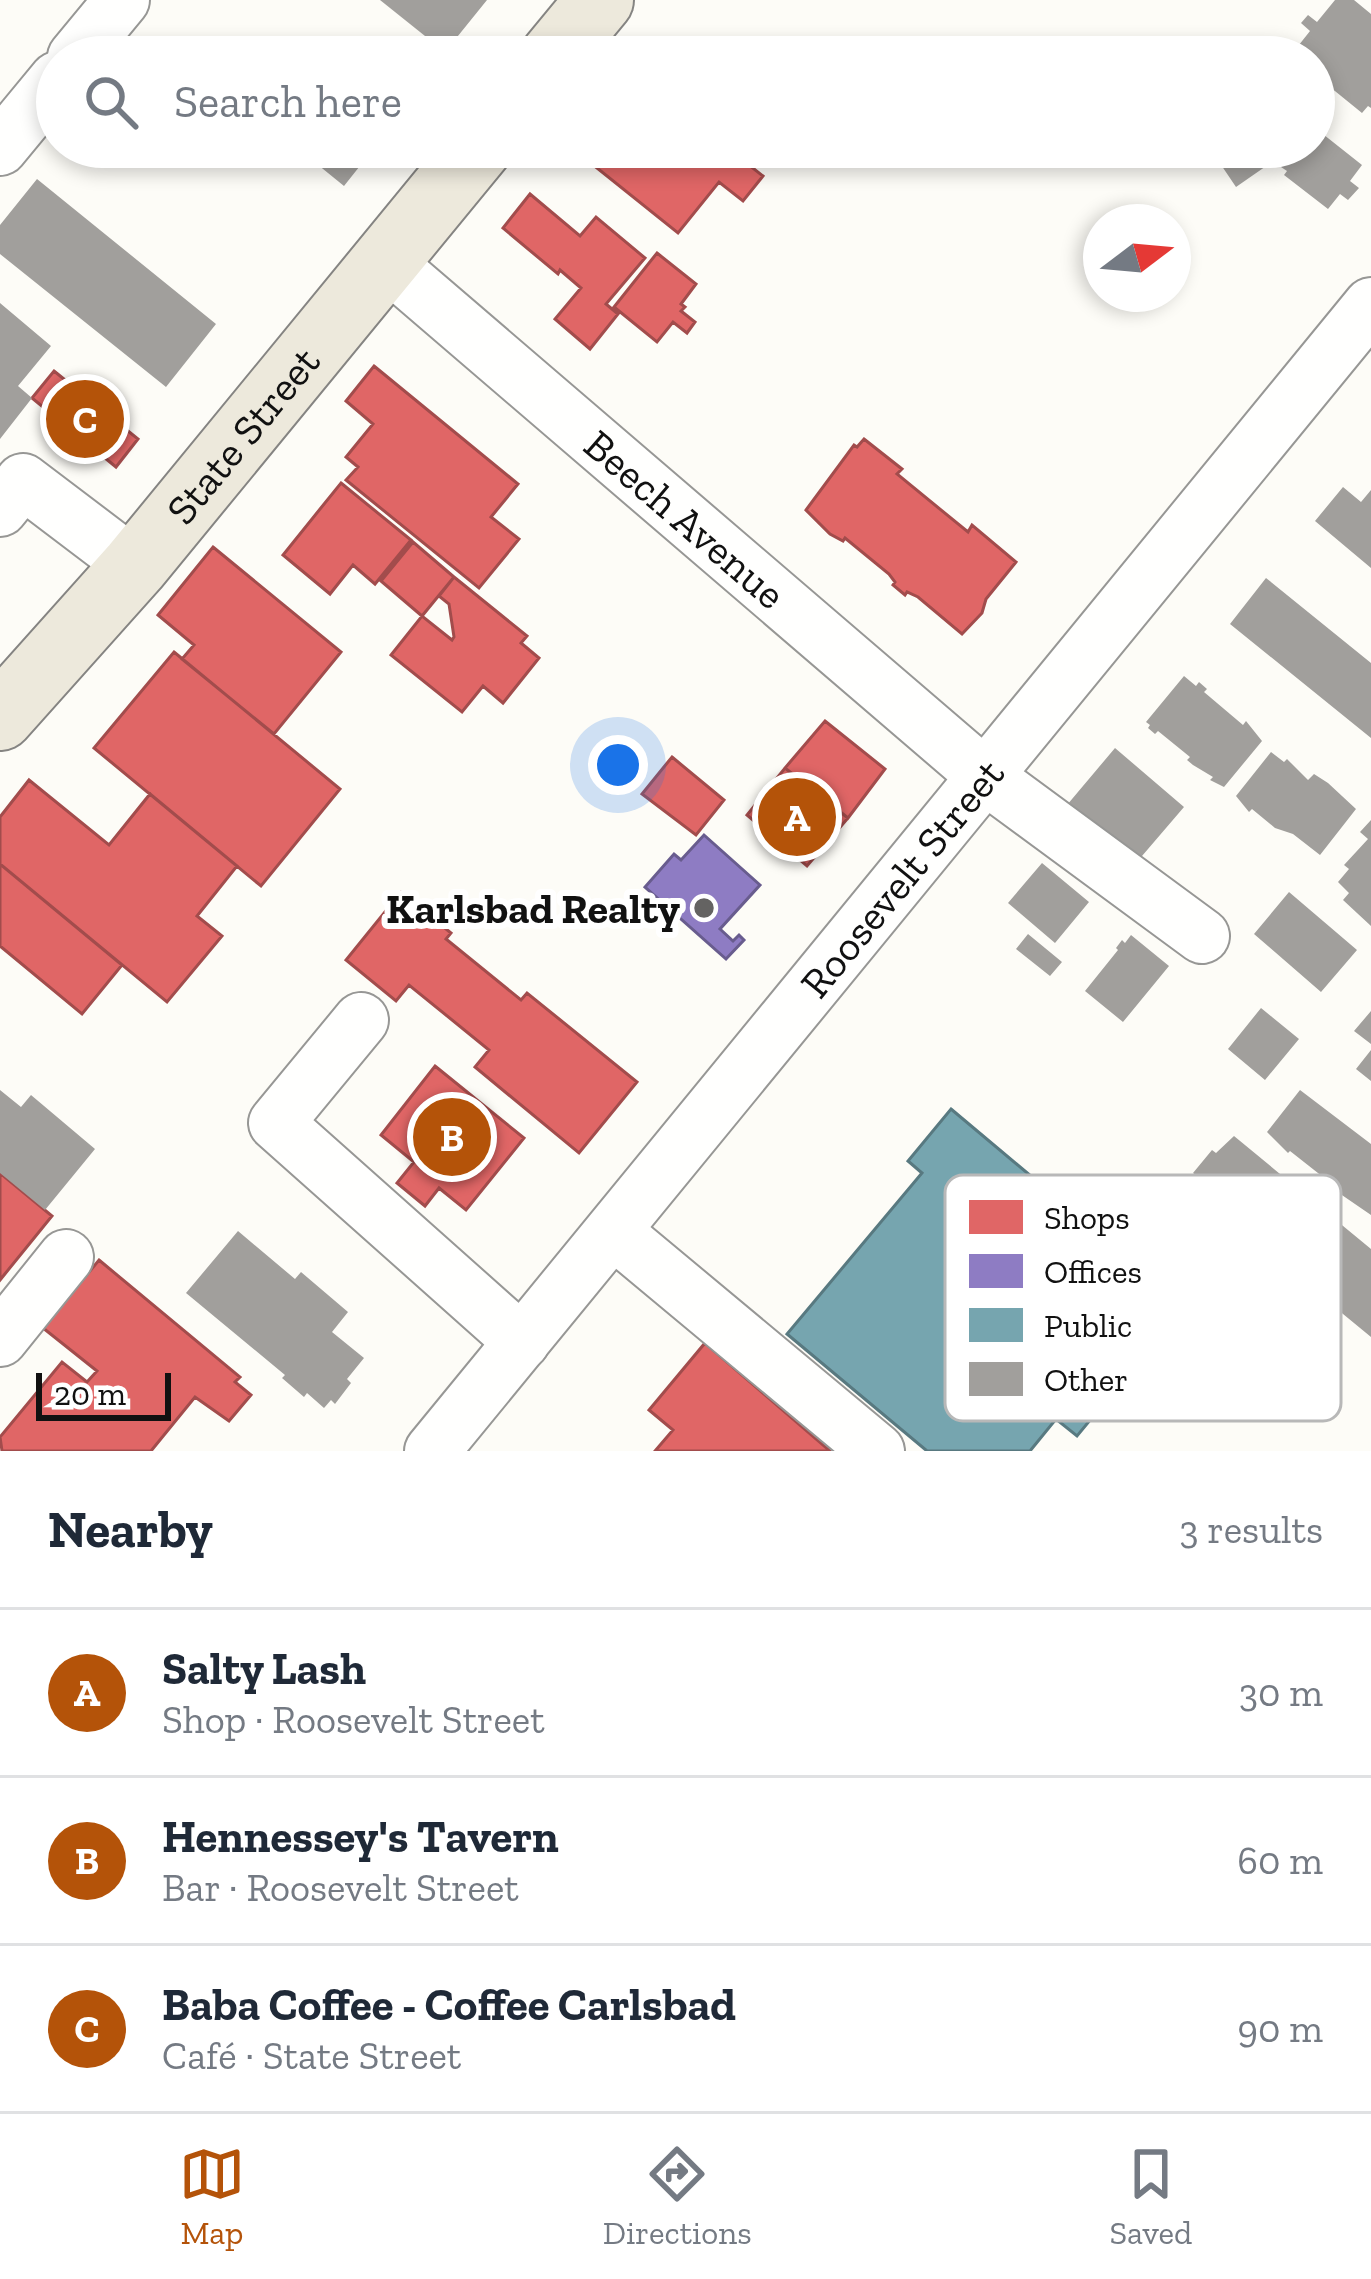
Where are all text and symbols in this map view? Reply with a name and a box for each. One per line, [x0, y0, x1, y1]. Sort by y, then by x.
search box [36, 36, 1335, 168]
icon: search [78, 69, 144, 135]
text: Search here [174, 75, 402, 129]
north arrow [1083, 204, 1191, 312]
street label: State Street [155, 336, 331, 534]
pin: C [46, 374, 124, 464]
street label: Beech Avenue [574, 419, 796, 620]
your location [588, 735, 648, 795]
street label: Roosevelt Street [789, 748, 1015, 1008]
pin: A [758, 772, 836, 862]
place label: Karlsbad Realty [386, 883, 680, 934]
marker: Karlsbad Realty [691, 895, 717, 921]
pin: B [413, 1092, 491, 1182]
legend [945, 1175, 1341, 1421]
text: Shops [1044, 1198, 1130, 1237]
text: Offices [1044, 1252, 1142, 1291]
text: Public [1044, 1306, 1132, 1345]
text: Other [1044, 1360, 1128, 1399]
scale bar [36, 1367, 171, 1420]
text: 20 m [54, 1374, 126, 1413]
text: Nearby [48, 1499, 213, 1560]
text: 3 results [1179, 1506, 1323, 1553]
text: Salty Lash [162, 1642, 366, 1696]
text: A [74, 1669, 100, 1716]
text: 30 m [1239, 1669, 1323, 1716]
text: Shop · Roosevelt Street [162, 1696, 545, 1743]
text: Hennessey's Tavern [162, 1810, 559, 1864]
text: B [75, 1837, 99, 1884]
text: 60 m [1237, 1837, 1323, 1884]
text: Bar · Roosevelt Street [162, 1864, 519, 1911]
text: Baba Coffee - Coffee Carlsbad [162, 1978, 736, 2032]
text: C [74, 2005, 100, 2052]
text: 90 m [1237, 2005, 1323, 2052]
text: Café · State Street [162, 2032, 461, 2079]
tab: Map [179, 2141, 245, 2252]
tab: Directions [603, 2141, 752, 2252]
tab: Saved [1109, 2141, 1192, 2252]

